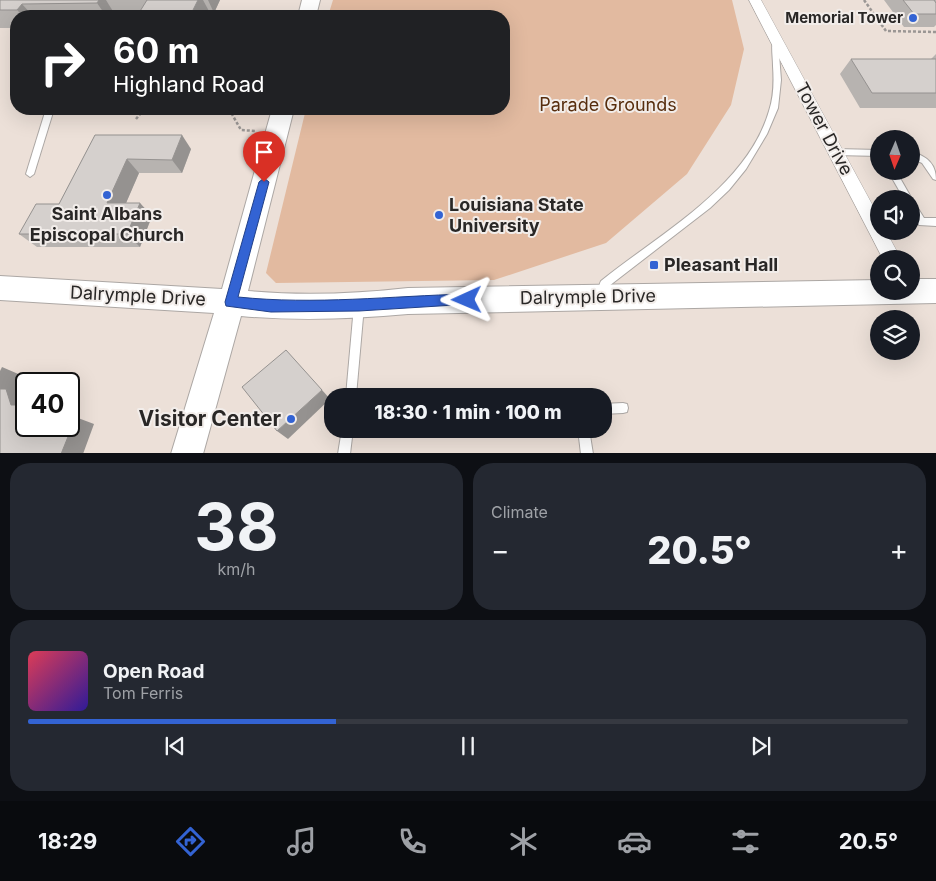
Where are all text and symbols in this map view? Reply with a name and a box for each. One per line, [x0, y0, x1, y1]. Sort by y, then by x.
place label: Memorial Tower [785, 8, 903, 27]
marker: Memorial Tower [907, 12, 919, 24]
text: 60 m [113, 29, 200, 71]
icon: right [30, 30, 95, 95]
text: Highland Road [113, 71, 265, 97]
street label: Tower Drive [791, 79, 858, 179]
park label: Parade Grounds [539, 94, 677, 115]
north arrow [870, 130, 920, 180]
map controls [870, 130, 920, 360]
pin [243, 131, 285, 182]
icon: arrive [250, 138, 278, 166]
marker: Saint Albans Episcopal Church [101, 189, 113, 201]
button: sound [870, 190, 920, 240]
place label: Louisiana State University [449, 194, 584, 236]
place label: Saint Albans Episcopal Church [30, 203, 184, 245]
marker: Louisiana State University [433, 209, 445, 221]
button: search [870, 250, 920, 300]
place label: Pleasant Hall [664, 254, 778, 275]
marker: Pleasant Hall [648, 259, 660, 271]
position arrow [440, 273, 492, 325]
street label: Dalrymple Drive [70, 281, 206, 310]
street label: Dalrymple Drive [520, 285, 656, 308]
button: layers [870, 310, 920, 360]
speed limit sign: 40 [15, 372, 80, 437]
text: 18:30 · 1 min · 100 m [374, 401, 562, 424]
place label: Visitor Center [139, 406, 281, 431]
marker: Visitor Center [285, 413, 297, 425]
text: 38 [194, 487, 279, 566]
text: Climate [491, 502, 548, 522]
text: 20.5° [647, 527, 752, 573]
text: − [491, 533, 510, 567]
text: + [889, 533, 908, 567]
text: km/h [217, 559, 256, 579]
text: Open Road [103, 660, 204, 683]
text: Tom Ferris [103, 683, 183, 703]
icon: previous [161, 732, 189, 760]
icon: pause [454, 732, 482, 760]
icon: next [747, 732, 775, 760]
icon: directions [173, 824, 208, 859]
icon: music [284, 824, 319, 859]
icon: phone [395, 824, 430, 859]
icon: climate [506, 824, 541, 859]
icon: car [617, 824, 652, 859]
icon: filters [728, 824, 763, 859]
text: 18:29 [38, 828, 97, 854]
text: 20.5° [839, 828, 898, 854]

